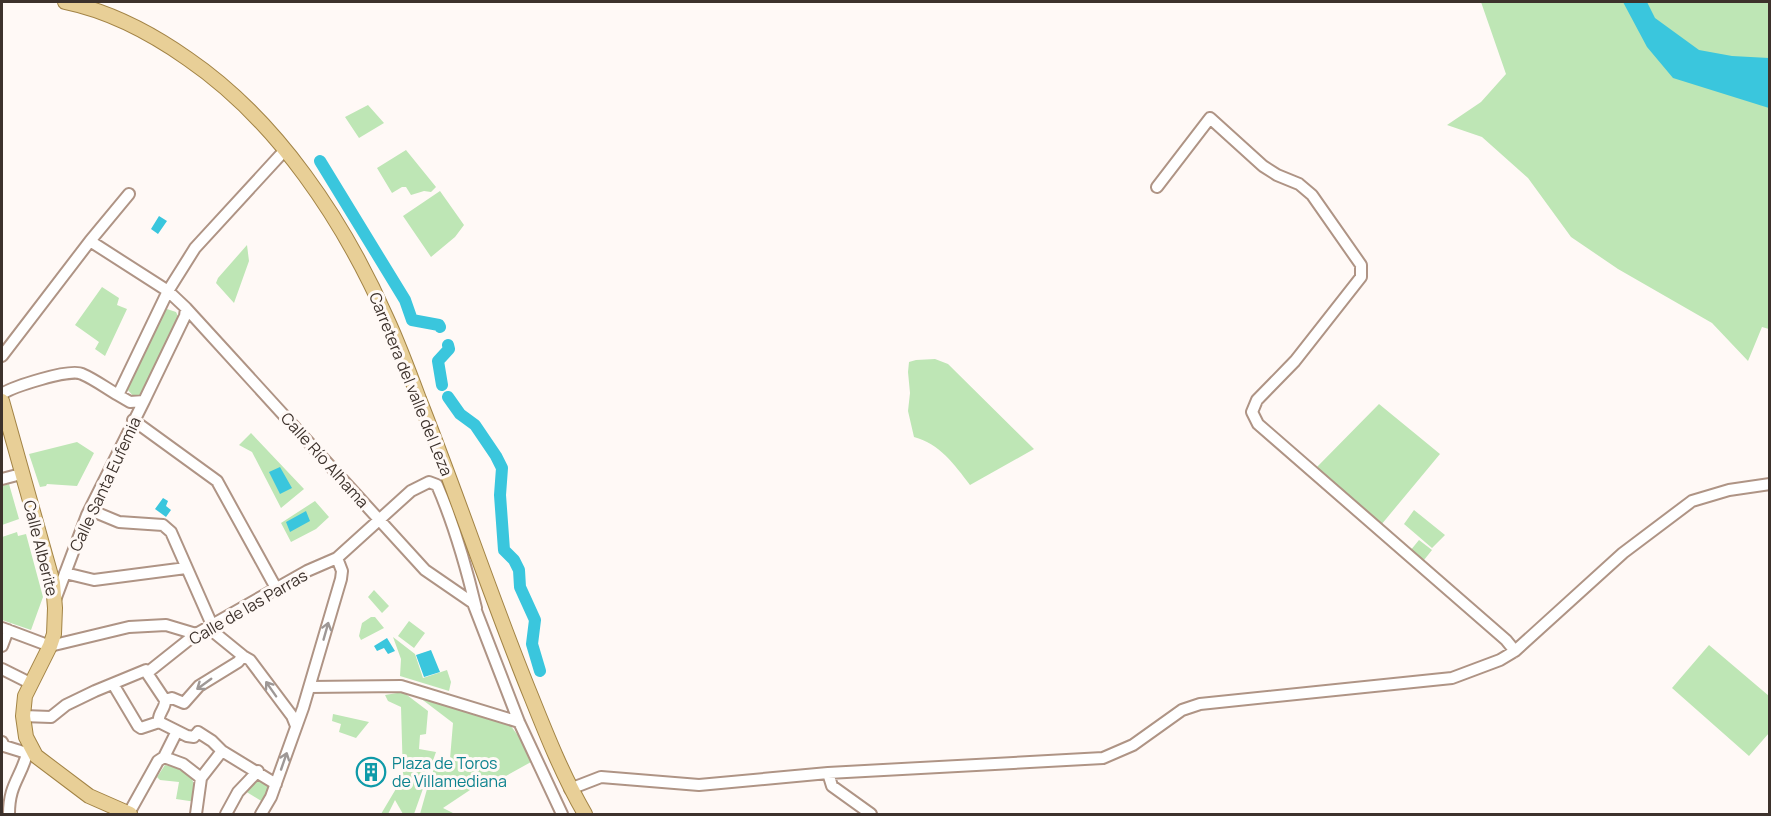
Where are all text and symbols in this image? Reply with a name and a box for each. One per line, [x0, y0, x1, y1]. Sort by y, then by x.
street label: Carretera del valle del Leza [364, 289, 458, 479]
street label: Calle Río Alhama [276, 407, 374, 513]
street label: Calle Santa Eufemia [64, 413, 146, 555]
street label: Calle Alberite [18, 498, 64, 598]
street label: Calle de las Parras [185, 564, 311, 650]
one-way arrow [321, 621, 332, 640]
one-way arrow [196, 677, 212, 690]
one-way arrow [265, 681, 277, 697]
one-way arrow [280, 752, 291, 771]
place label: Plaza de Toros de Villamediana [392, 752, 507, 792]
building icon: Plaza de Toros de Villamediana [355, 756, 387, 788]

